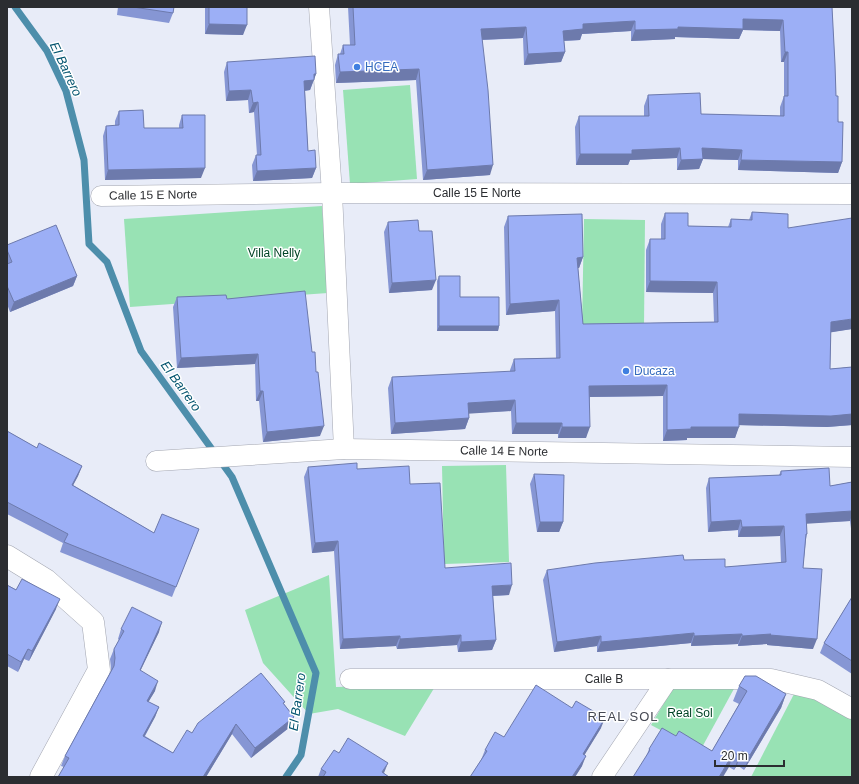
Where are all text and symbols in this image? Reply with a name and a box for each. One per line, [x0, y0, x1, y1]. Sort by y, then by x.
water label: El Barrero [47, 39, 85, 99]
place label: HCEA [365, 60, 398, 74]
marker: HCEA [352, 62, 362, 72]
street label: Calle 15 E Norte [433, 186, 521, 200]
street label: Calle 15 E Norte [109, 187, 197, 203]
park label: Villa Nelly [248, 246, 300, 260]
water label: El Barrero [158, 358, 204, 414]
place label: Ducaza [634, 364, 675, 378]
marker: Ducaza [621, 366, 631, 376]
street label: Calle 14 E Norte [460, 443, 548, 459]
water label: El Barrero [286, 672, 308, 732]
street label: Calle B [585, 672, 623, 686]
park label: Real Sol [667, 706, 713, 720]
district label: REAL SOL [587, 709, 659, 724]
scale bar [715, 742, 784, 768]
text: 20 m [721, 749, 748, 763]

